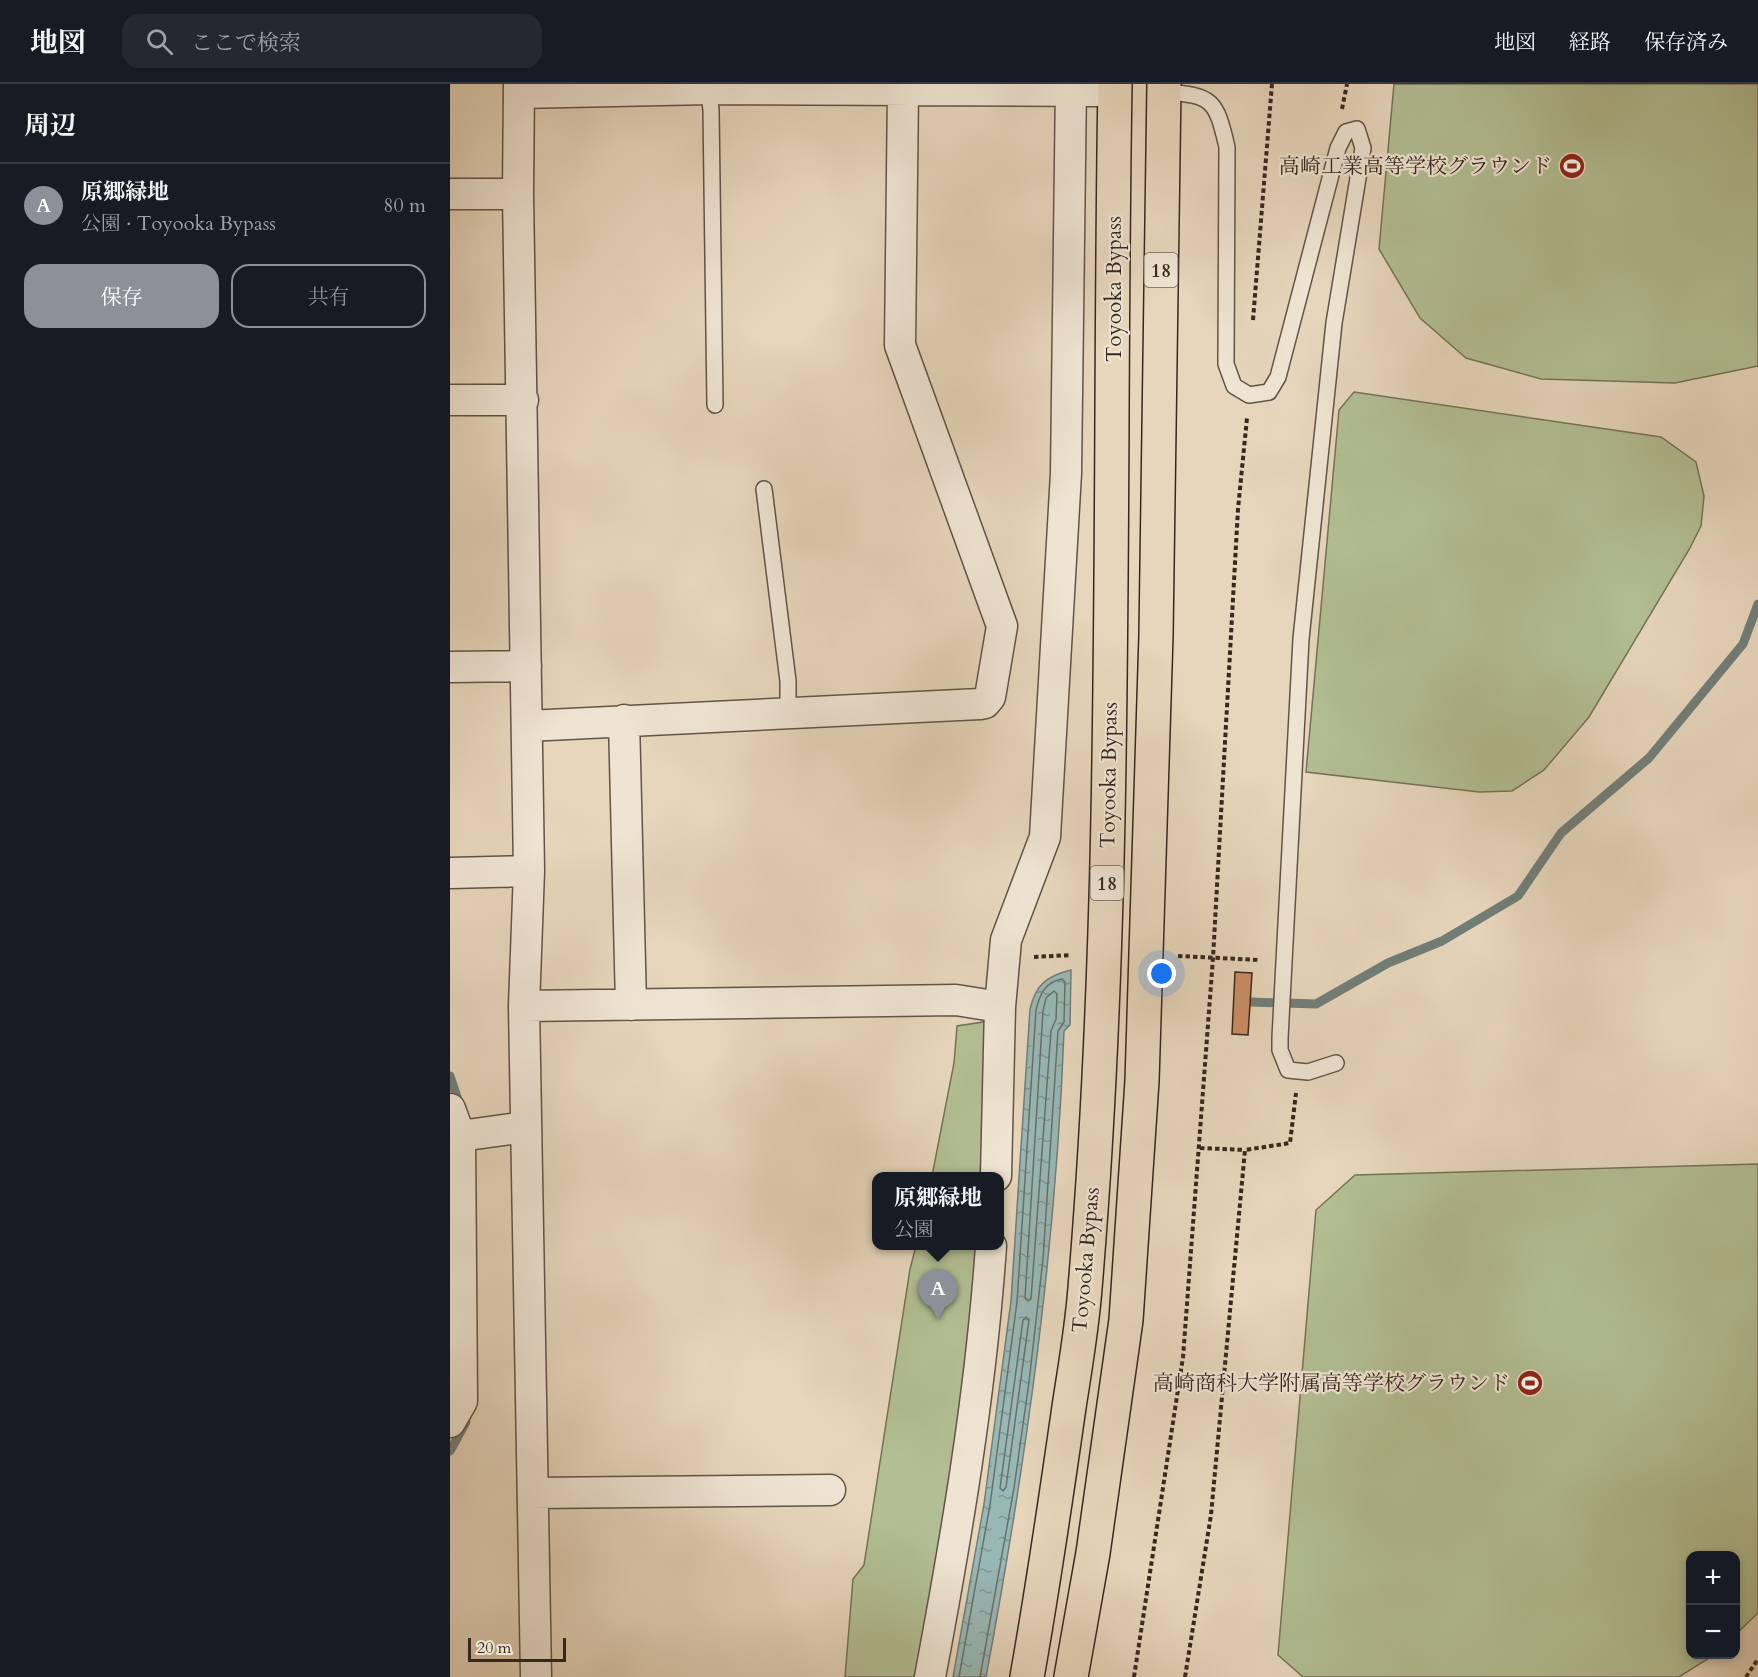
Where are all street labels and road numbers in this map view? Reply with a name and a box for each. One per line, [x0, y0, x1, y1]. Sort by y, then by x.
street label: Toyooka Bypass [1100, 216, 1129, 362]
road number: 18 [1144, 253, 1178, 287]
street label: Toyooka Bypass [1093, 702, 1125, 848]
road number: 18 [1090, 866, 1124, 900]
street label: Toyooka Bypass [1065, 1186, 1107, 1334]

